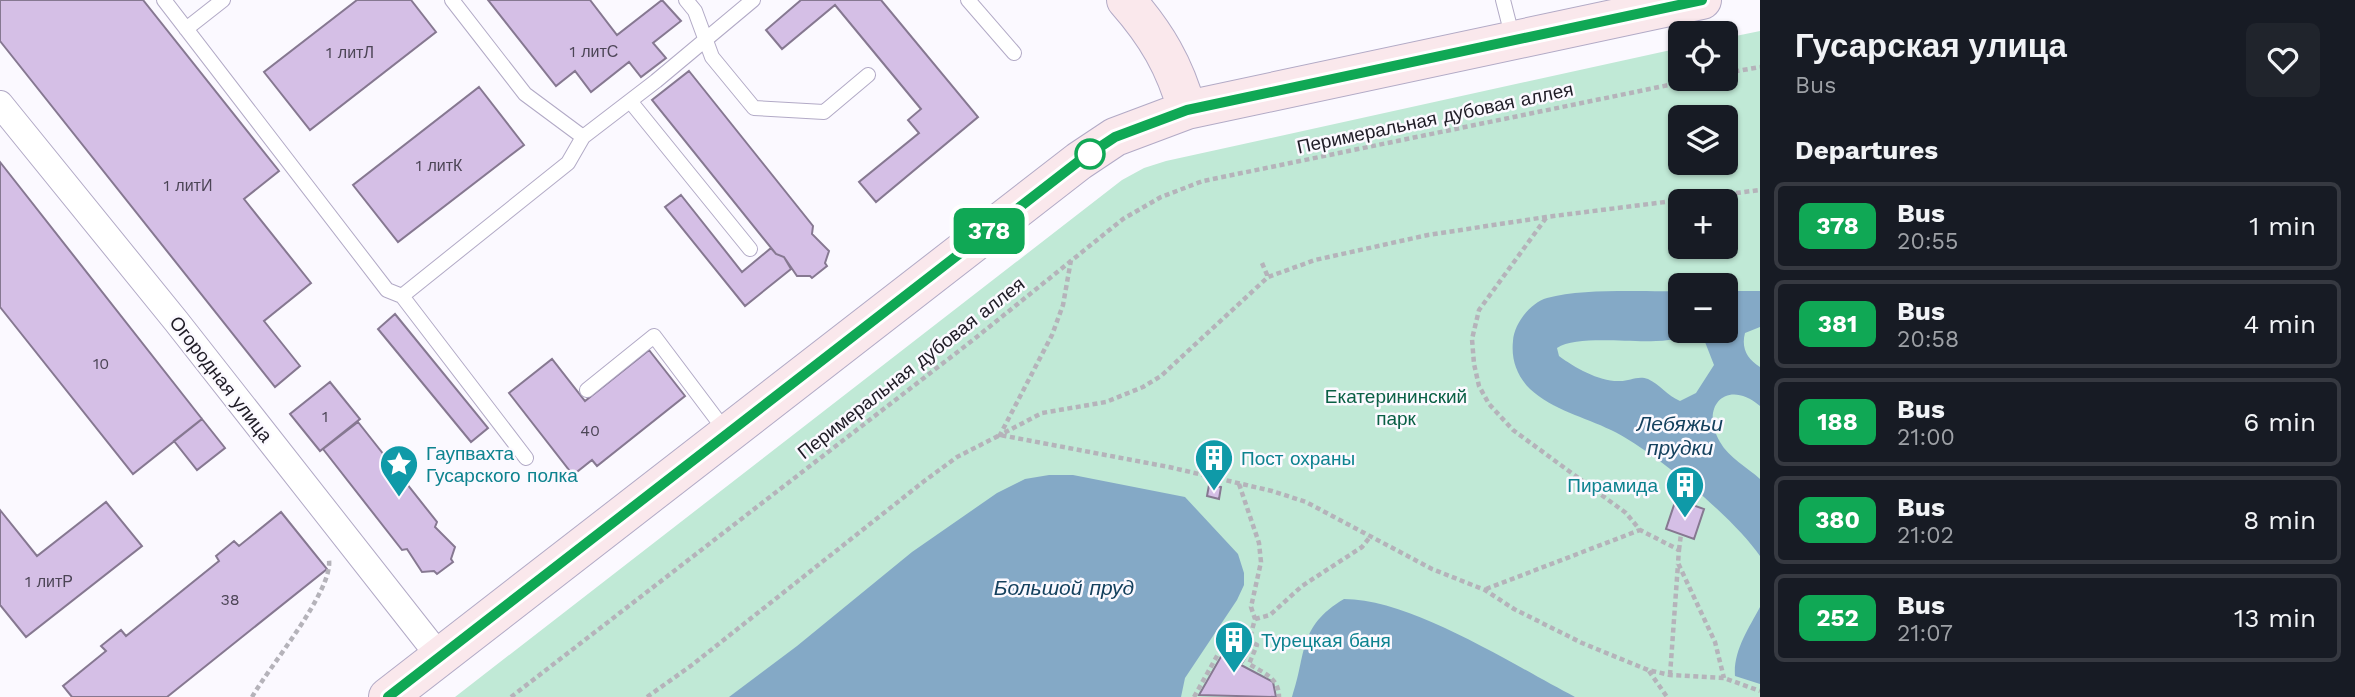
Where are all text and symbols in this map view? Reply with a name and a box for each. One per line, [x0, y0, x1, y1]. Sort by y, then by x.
map controls [1668, 21, 1738, 343]
button: locate [1668, 21, 1738, 91]
button: heart [2246, 23, 2320, 97]
text: Гусарская улица [1795, 26, 2067, 65]
house number: 1 литС [570, 42, 618, 61]
house number: 1 литЛ [326, 43, 374, 62]
text: Bus [1795, 72, 1836, 99]
street label: Перимеральная дубовая аллея [1295, 77, 1575, 159]
button: layers [1668, 105, 1738, 175]
text: Departures [1795, 135, 1938, 165]
unlabelled marker [1075, 139, 1105, 169]
house number: 1 литК [416, 156, 463, 175]
house number: 1 литИ [164, 176, 212, 195]
button: + [1668, 189, 1738, 259]
text: Bus [1897, 198, 1945, 228]
line badge: 378 [949, 208, 1029, 254]
text: 1 min [2249, 211, 2316, 241]
text: 378 [1816, 212, 1859, 240]
text: 378 [968, 217, 1010, 245]
text: 20:55 [1897, 228, 1958, 255]
street label: Перимеральная дубовая аллея [793, 272, 1029, 464]
button: − [1668, 273, 1738, 343]
text: Bus [1897, 296, 1945, 326]
text: 4 min [2243, 309, 2316, 339]
text: 381 [1818, 310, 1857, 338]
street label: Огородная улица [165, 311, 278, 447]
text: 20:58 [1897, 326, 1959, 353]
house number: 10 [93, 354, 109, 373]
park label: Екатерининский парк [1325, 385, 1467, 430]
text: Bus [1897, 394, 1945, 424]
house number: 1 [322, 407, 328, 426]
text: 6 min [2244, 407, 2316, 437]
text: 188 [1817, 408, 1858, 436]
water label: Лебяжьи прудки [1635, 411, 1723, 460]
house number: 40 [580, 421, 600, 440]
text: 21:00 [1897, 424, 1955, 451]
building icon: Пост охраны [1193, 437, 1235, 492]
place label: Гаупвахта Гусарского полка [426, 442, 578, 487]
place icon: Гаупвахта Гусарского полка [378, 443, 420, 498]
place label: Пост охраны [1241, 447, 1355, 470]
building icon: Пирамида [1664, 464, 1706, 519]
place label: Пирамида [1567, 474, 1658, 497]
text: Bus [1897, 492, 1945, 522]
text: 8 min [2243, 505, 2316, 535]
text: 380 [1815, 506, 1860, 534]
text: 21:02 [1897, 522, 1954, 549]
house number: 1 литР [25, 572, 73, 591]
water label: Большой пруд [994, 575, 1134, 600]
house number: 38 [220, 590, 240, 609]
text: Bus [1897, 590, 1945, 620]
text: 13 min [2234, 603, 2316, 633]
text: 252 [1816, 604, 1859, 632]
building icon: Турецкая баня [1213, 619, 1255, 674]
text: 21:07 [1897, 620, 1953, 647]
place label: Турецкая баня [1261, 629, 1391, 652]

